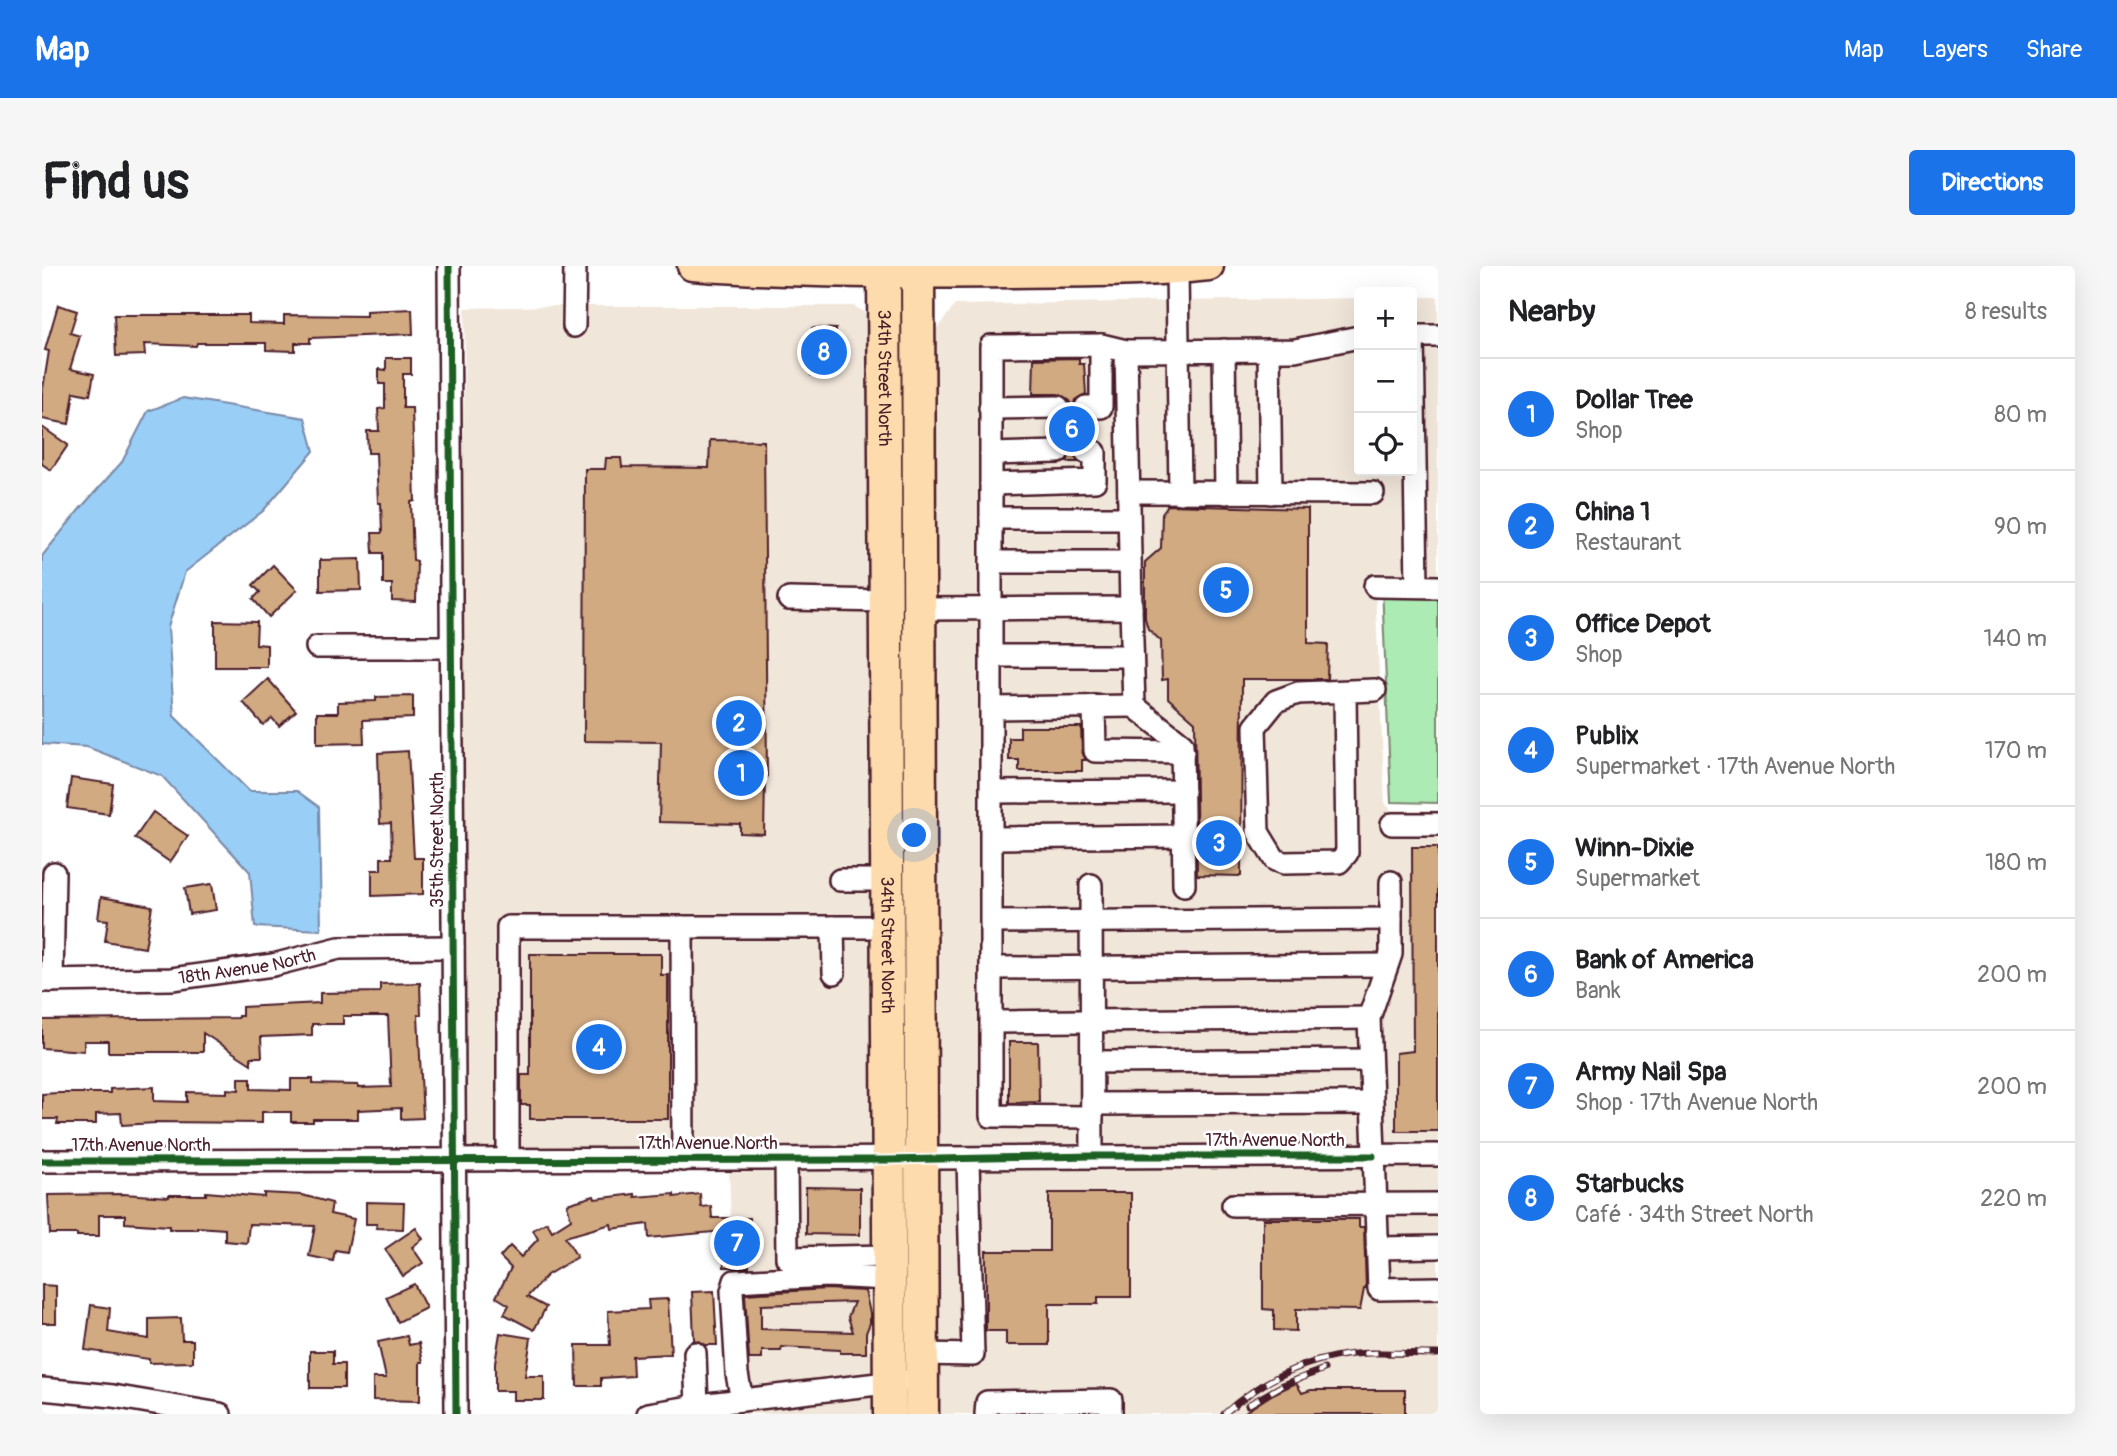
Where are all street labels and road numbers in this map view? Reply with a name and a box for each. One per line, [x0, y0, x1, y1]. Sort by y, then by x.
street label: 34th Street North [872, 309, 896, 447]
street label: 35th Street North [426, 772, 449, 908]
street label: 34th Street North [875, 876, 899, 1013]
street label: 18th Avenue North [177, 943, 318, 990]
street label: 17th Avenue North [1205, 1129, 1345, 1152]
street label: 17th Avenue North [638, 1132, 778, 1155]
street label: 17th Avenue North [71, 1134, 211, 1157]

